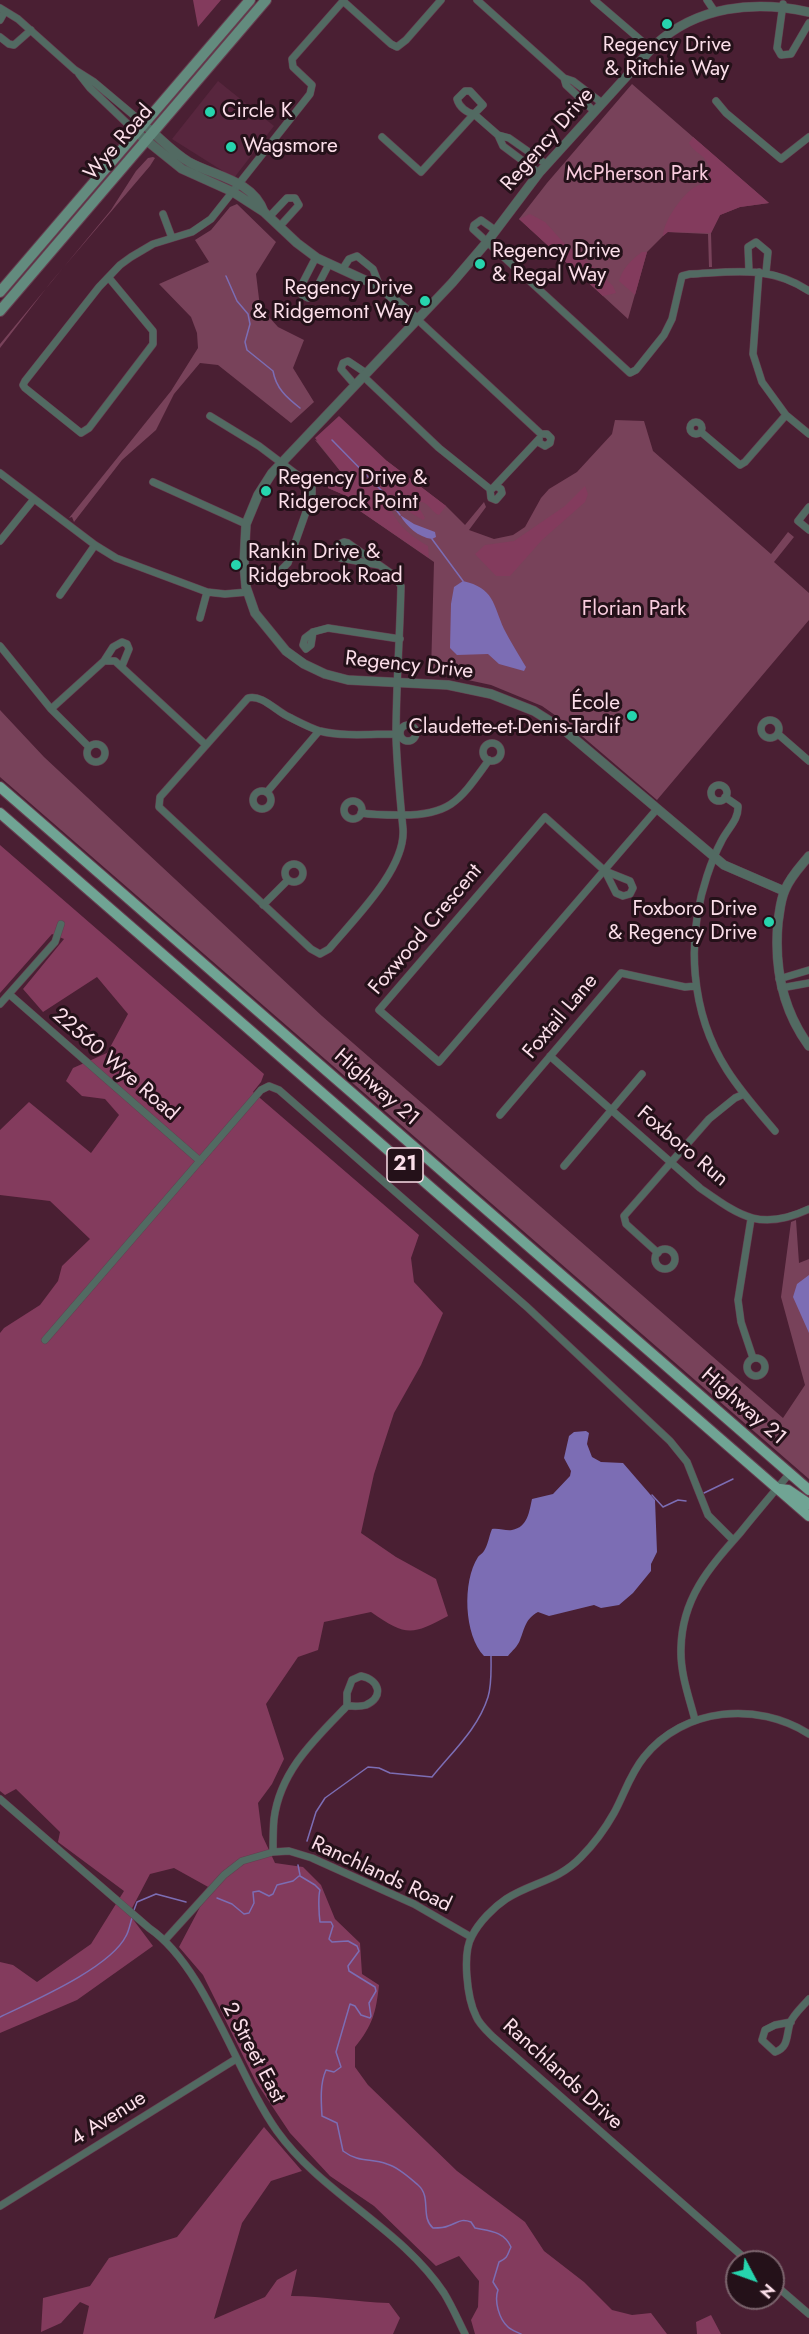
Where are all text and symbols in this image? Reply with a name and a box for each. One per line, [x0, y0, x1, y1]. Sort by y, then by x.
marker: Regency Drive & Ritchie Way [660, 17, 674, 31]
place label: Regency Drive & Ritchie Way [603, 33, 731, 83]
street label: Regency Drive [496, 83, 600, 197]
place label: Circle K [222, 99, 293, 125]
street label: Wye Road [79, 100, 159, 186]
marker: Circle K [203, 105, 217, 119]
place label: Wagsmore [243, 134, 338, 160]
marker: Wagsmore [224, 140, 238, 154]
park label: McPherson Park [566, 162, 708, 188]
place label: Regency Drive & Regal Way [492, 239, 621, 289]
marker: Regency Drive & Regal Way [473, 257, 487, 271]
place label: Regency Drive & Ridgemont Way [252, 276, 413, 326]
marker: Regency Drive & Ridgemont Way [418, 294, 432, 308]
place label: Regency Drive & Ridgerock Point [278, 466, 427, 516]
marker: Regency Drive & Ridgerock Point [259, 484, 273, 498]
place label: Rankin Drive & Ridgebrook Road [248, 540, 403, 590]
marker: Rankin Drive & Ridgebrook Road [229, 558, 243, 572]
park label: Florian Park [582, 597, 686, 623]
street label: Regency Drive [344, 647, 474, 685]
place label: École Claudette-et-Denis-Tardif [408, 691, 620, 741]
marker: École Claudette-et-Denis-Tardif [625, 709, 639, 723]
street label: Foxwood Crescent [364, 860, 488, 1000]
place label: Foxboro Drive & Regency Drive [608, 897, 757, 947]
marker: Foxboro Drive & Regency Drive [762, 915, 776, 929]
street label: Foxtail Lane [518, 969, 604, 1065]
street label: 22560 Wye Road [47, 1003, 183, 1127]
street label: Highway 21 [328, 1044, 424, 1132]
street label: Foxboro Run [631, 1101, 733, 1193]
road number: 21 [387, 1148, 423, 1182]
street label: Highway 21 [695, 1363, 791, 1451]
street label: Ranchlands Road [307, 1831, 455, 1919]
street label: 2 Street East [216, 1999, 290, 2107]
street label: Ranchlands Drive [497, 2014, 627, 2136]
street label: 4 Avenue [67, 2086, 151, 2152]
north arrow [725, 2250, 785, 2310]
text: N [755, 2278, 780, 2303]

